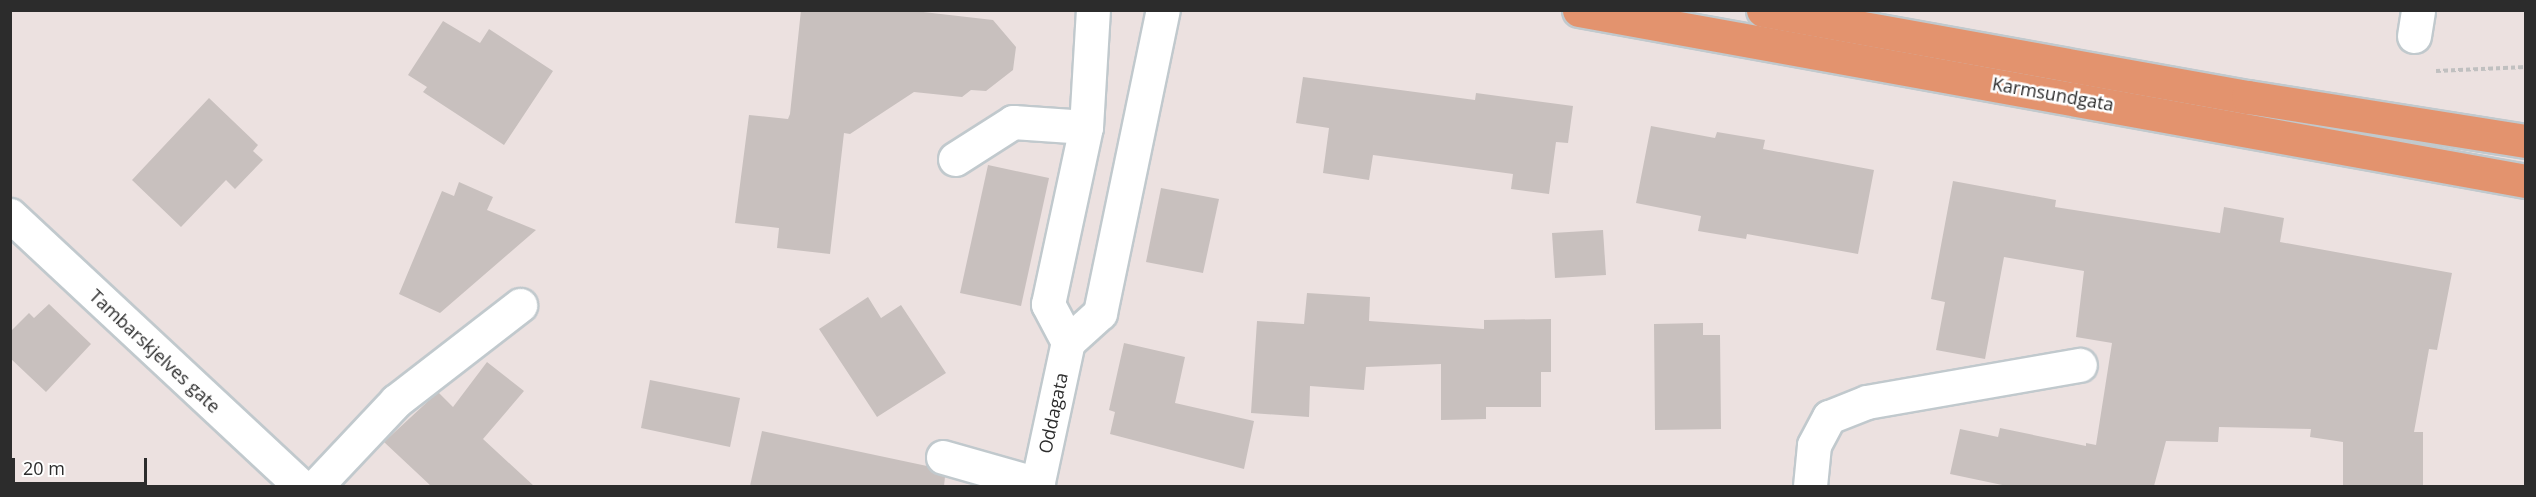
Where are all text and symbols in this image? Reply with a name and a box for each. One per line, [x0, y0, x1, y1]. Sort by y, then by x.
street label: Karmsundgata [1991, 73, 2115, 115]
street label: Tambarskjelves gate [85, 285, 225, 417]
street label: Oddagata [1034, 371, 1072, 455]
scale bar [15, 446, 150, 484]
text: 20 m [23, 456, 65, 480]

